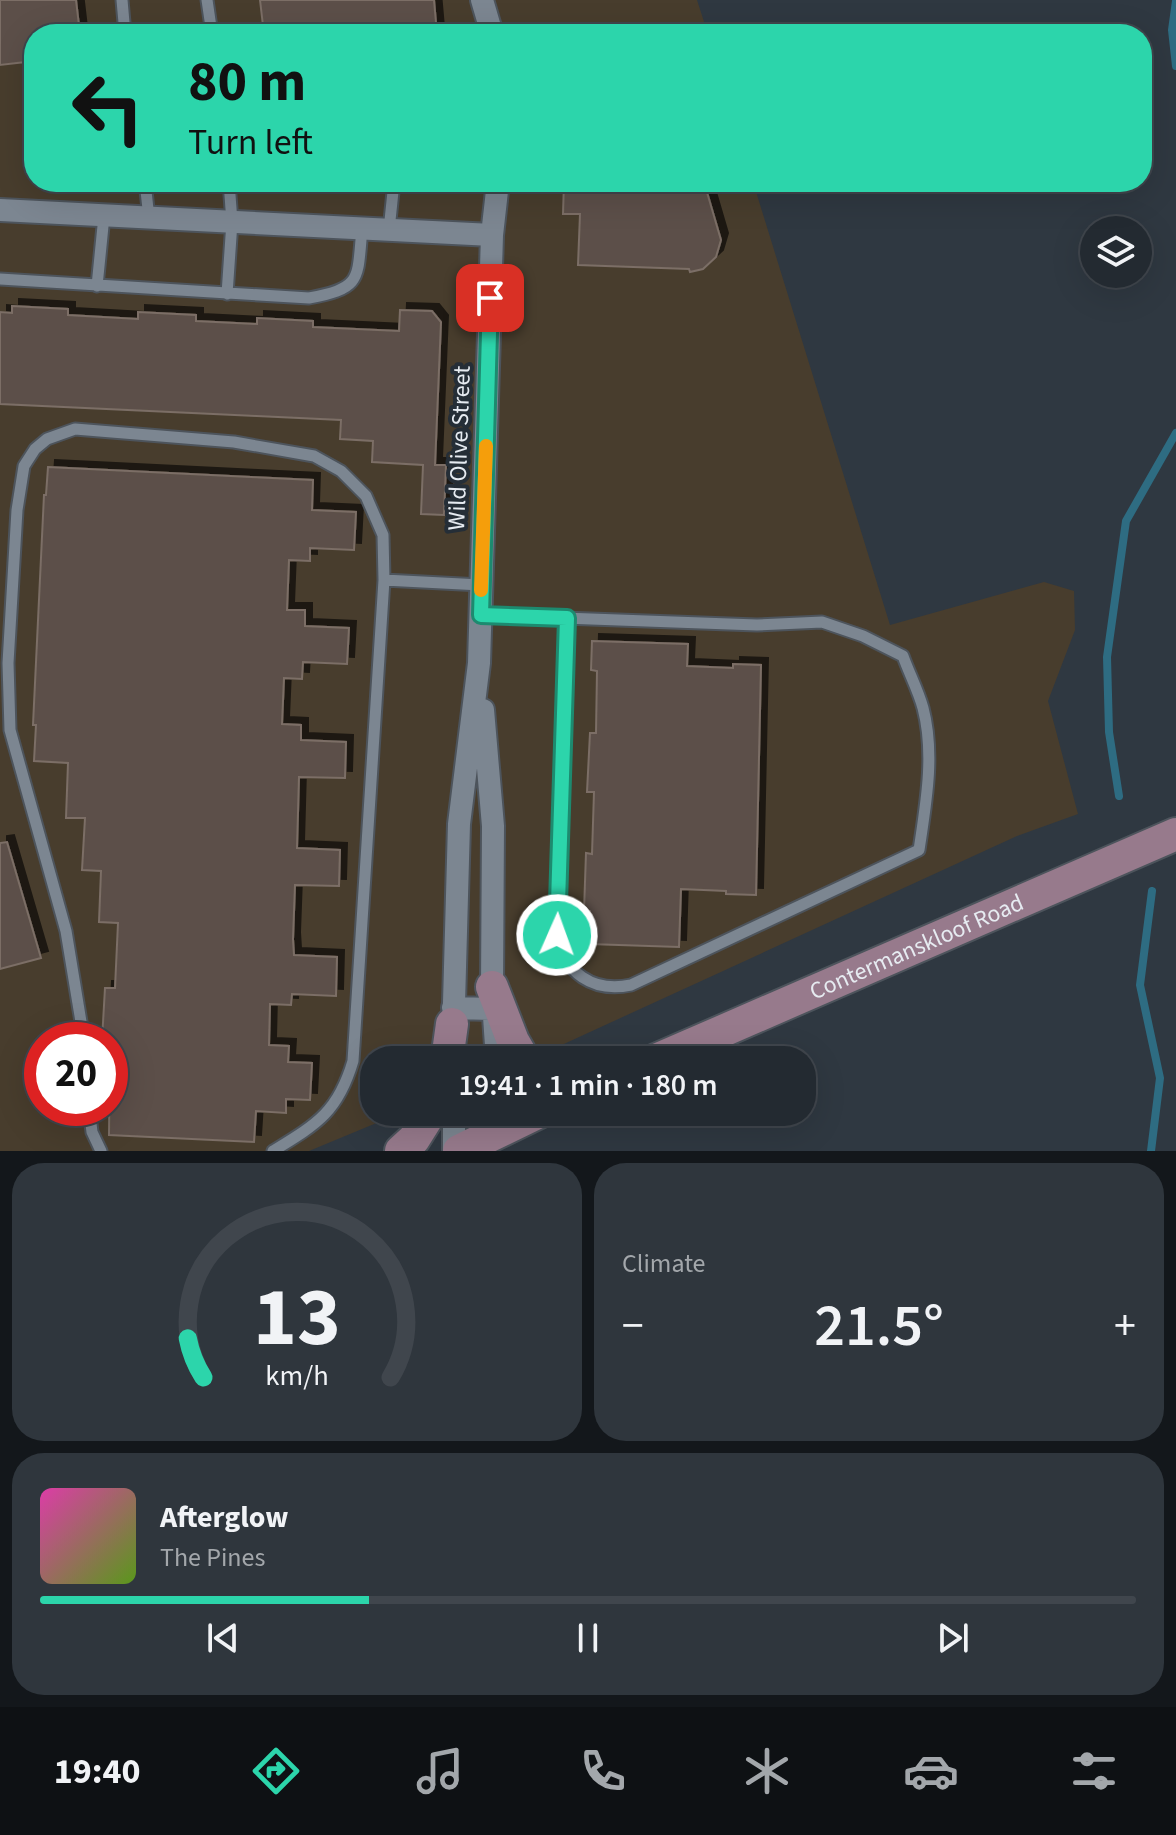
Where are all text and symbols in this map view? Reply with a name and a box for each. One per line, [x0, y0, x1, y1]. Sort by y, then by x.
text: 80 m [188, 43, 306, 122]
icon: left [56, 56, 160, 160]
text: Turn left [188, 117, 313, 168]
map controls [1080, 216, 1152, 288]
button: layers [1080, 216, 1152, 288]
pin [456, 264, 524, 332]
icon: arrive [468, 276, 512, 320]
street label: Wild Olive Street [439, 365, 480, 531]
street label: Contermanskloof Road [804, 885, 1029, 1009]
position arrow [515, 893, 599, 977]
speed limit sign: 20 [24, 1022, 128, 1126]
text: 19:41 · 1 min · 180 m [458, 1064, 718, 1107]
text: Climate [622, 1245, 706, 1282]
text: 13 [253, 1259, 341, 1377]
text: 21.5° [814, 1284, 944, 1369]
text: − [622, 1295, 644, 1358]
text: + [1114, 1295, 1136, 1358]
text: km/h [265, 1356, 329, 1396]
text: Afterglow [160, 1496, 288, 1539]
text: The Pines [160, 1539, 265, 1576]
icon: previous [201, 1616, 245, 1660]
icon: pause [566, 1616, 610, 1660]
icon: next [931, 1616, 975, 1660]
icon: directions [248, 1743, 304, 1799]
icon: music [412, 1743, 468, 1799]
icon: phone [575, 1743, 631, 1799]
icon: climate [739, 1743, 795, 1799]
icon: car [903, 1743, 959, 1799]
icon: filters [1066, 1743, 1122, 1799]
text: 19:40 [54, 1746, 141, 1797]

